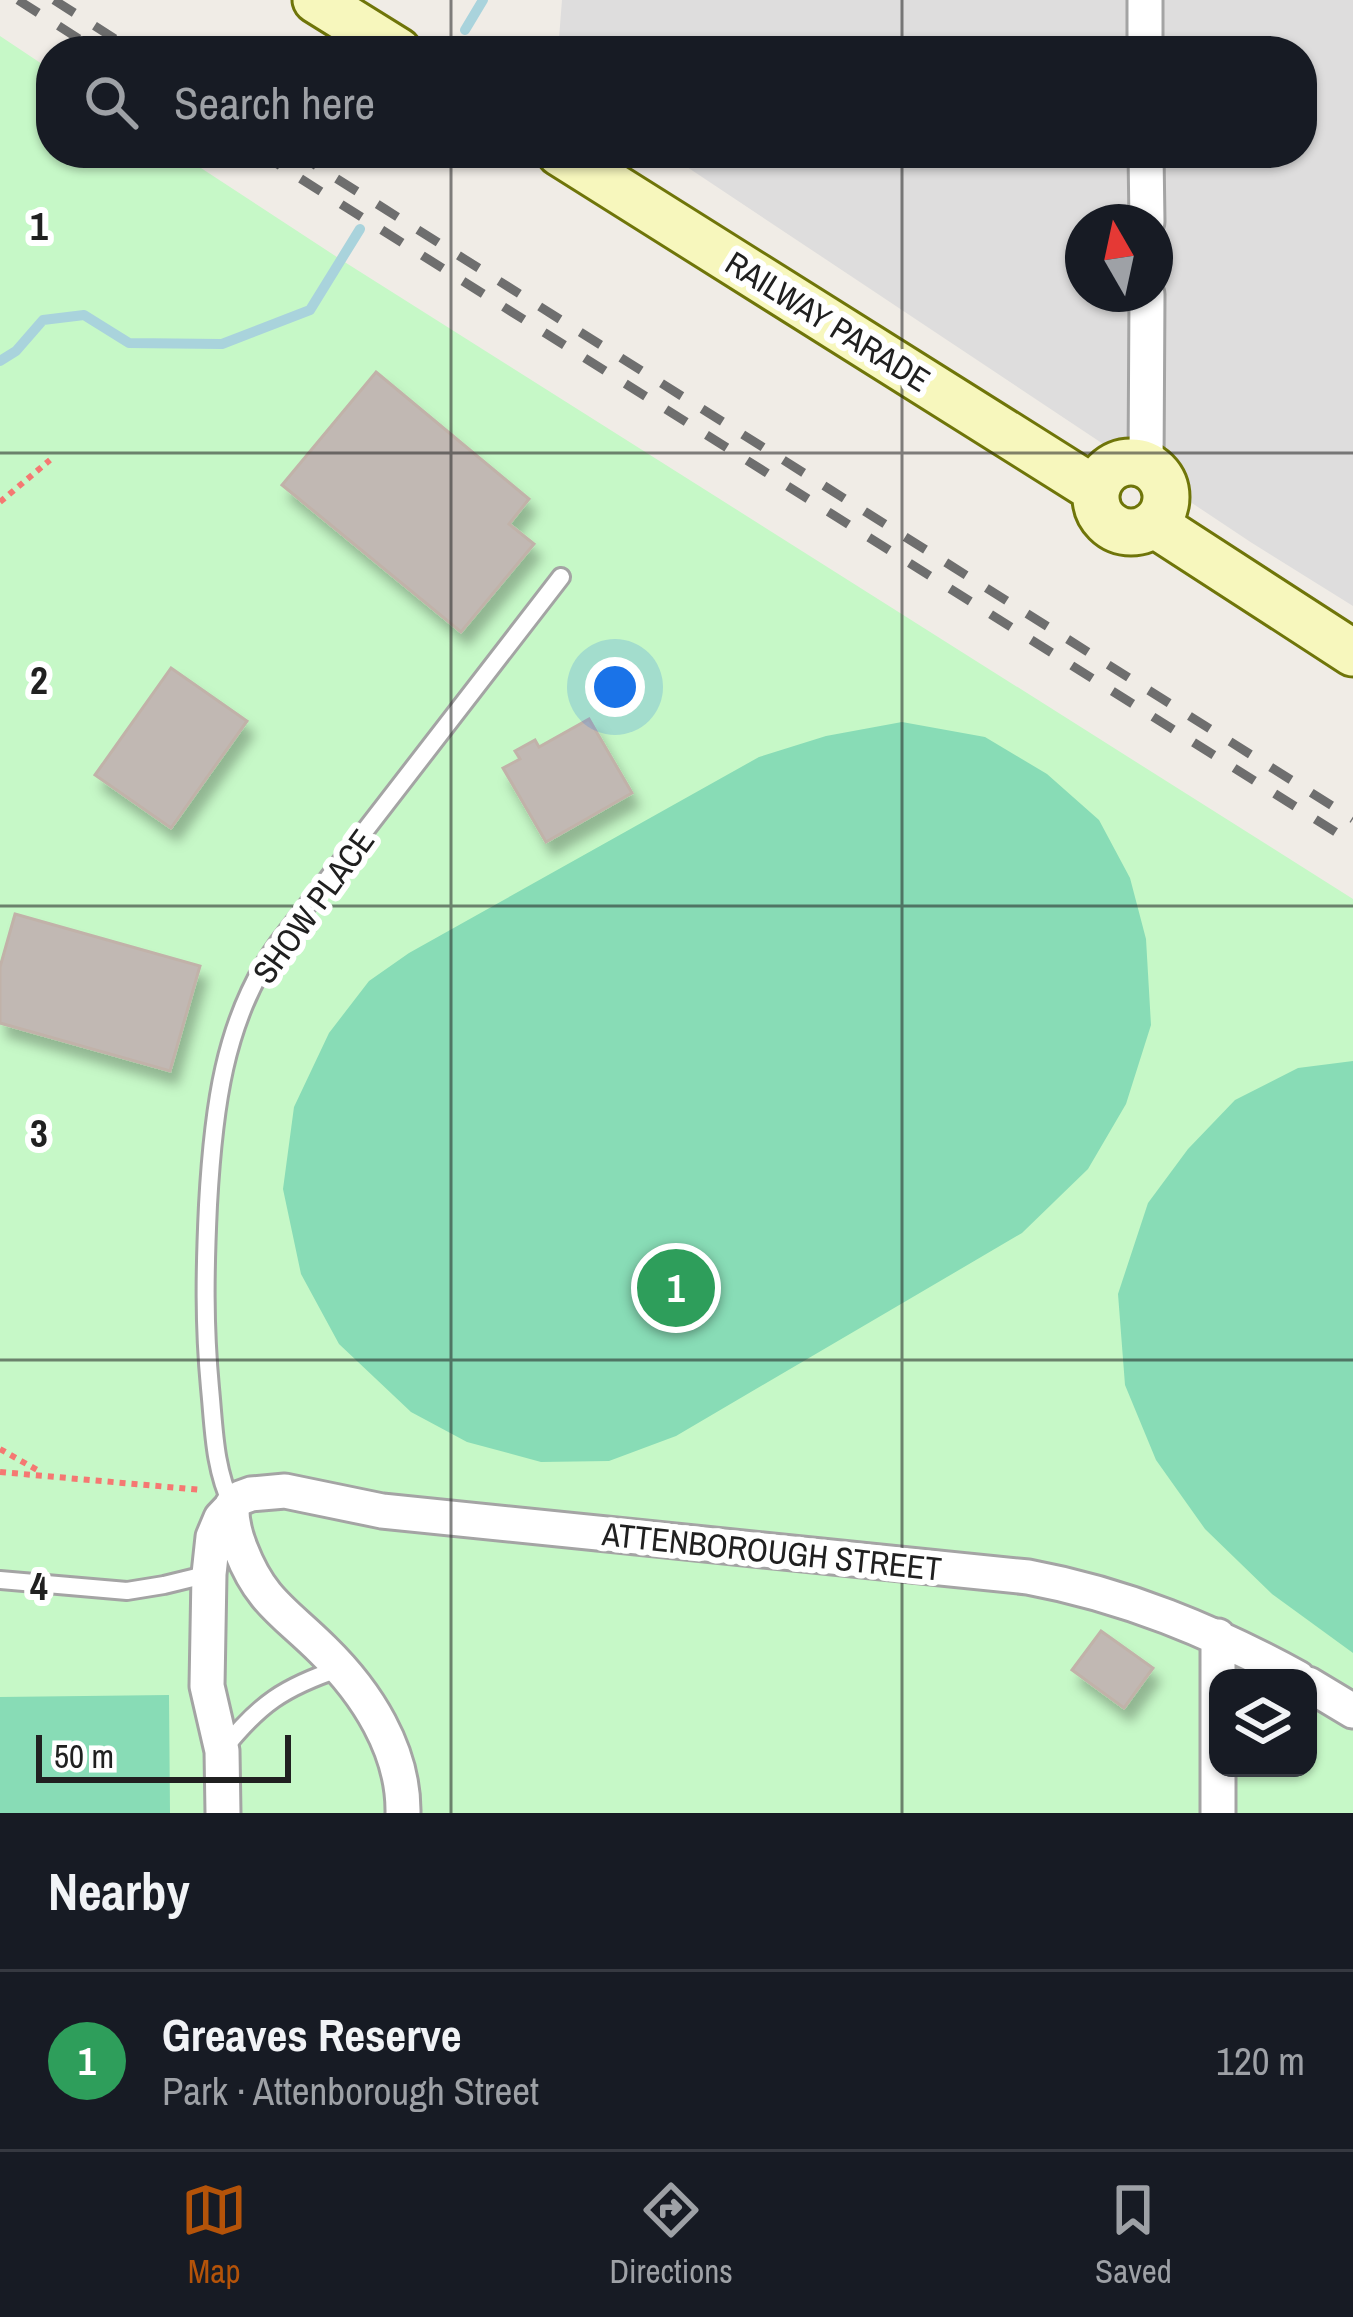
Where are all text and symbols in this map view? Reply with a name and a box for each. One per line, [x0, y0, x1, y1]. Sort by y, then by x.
search box [36, 36, 1317, 168]
icon: search [78, 69, 144, 135]
text: Search here [174, 72, 375, 133]
text: 1 [30, 200, 48, 252]
north arrow [1065, 204, 1173, 312]
street label: RAILWAY PARADE [717, 241, 939, 401]
text: 2 [30, 654, 48, 706]
your location [585, 657, 645, 717]
street label: SHOW PLACE [242, 820, 384, 992]
text: 3 [30, 1107, 48, 1159]
pin: 1 [637, 1243, 715, 1333]
street label: ATTENBOROUGH STREET [599, 1511, 944, 1591]
text: 4 [30, 1560, 48, 1612]
map controls [1209, 1669, 1317, 1777]
button: layers [1209, 1669, 1317, 1777]
scale bar [36, 1729, 291, 1782]
text: 50 m [54, 1734, 114, 1778]
text: Nearby [48, 1857, 190, 1926]
text: Greaves Reserve [162, 2004, 462, 2065]
text: 1 [78, 2035, 96, 2087]
text: 120 m [1216, 2035, 1305, 2087]
text: Park · Attenborough Street [162, 2065, 539, 2117]
tab: Map [181, 2177, 247, 2293]
tab: Directions [609, 2177, 733, 2293]
tab: Saved [1095, 2177, 1172, 2293]

